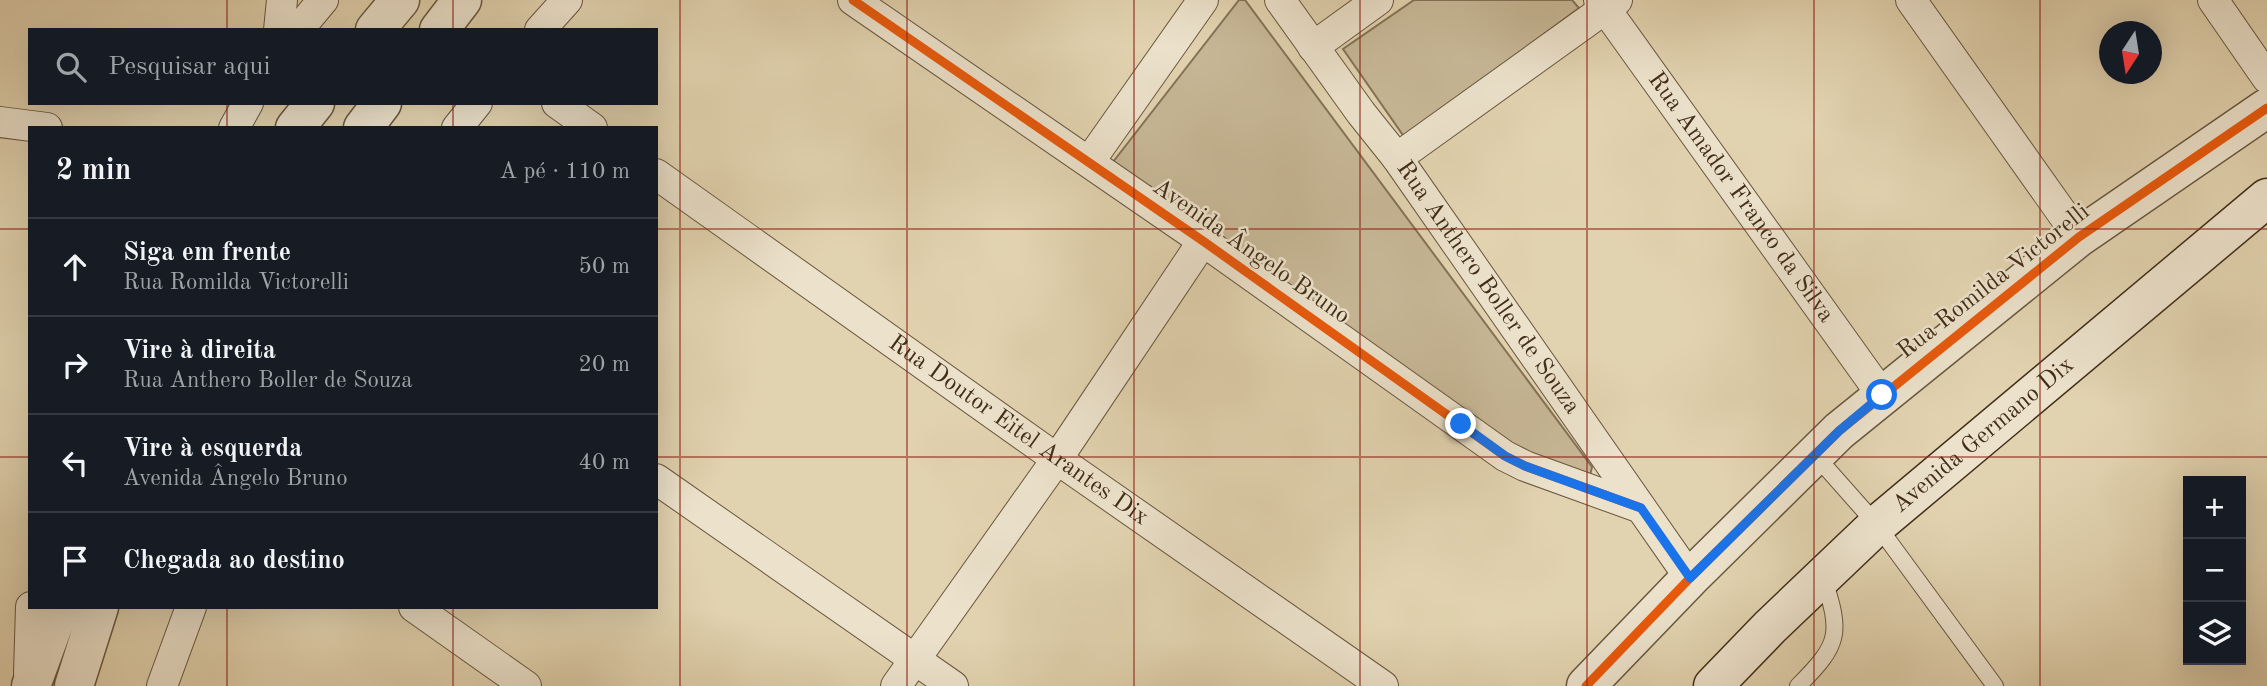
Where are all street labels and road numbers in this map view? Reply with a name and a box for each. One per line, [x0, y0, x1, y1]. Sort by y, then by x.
street label: Rua Amador Franco da Silva [1643, 68, 1838, 327]
street label: Rua Anthero Boller de Souza [1391, 157, 1584, 419]
street label: Avenida Ângelo Bruno [1148, 172, 1356, 329]
street label: Rua Romilda Victorelli [1894, 200, 2094, 364]
street label: Rua Doutor Eitel Arantes Dix [884, 331, 1153, 531]
street label: Avenida Germano Dix [1888, 353, 2079, 518]

